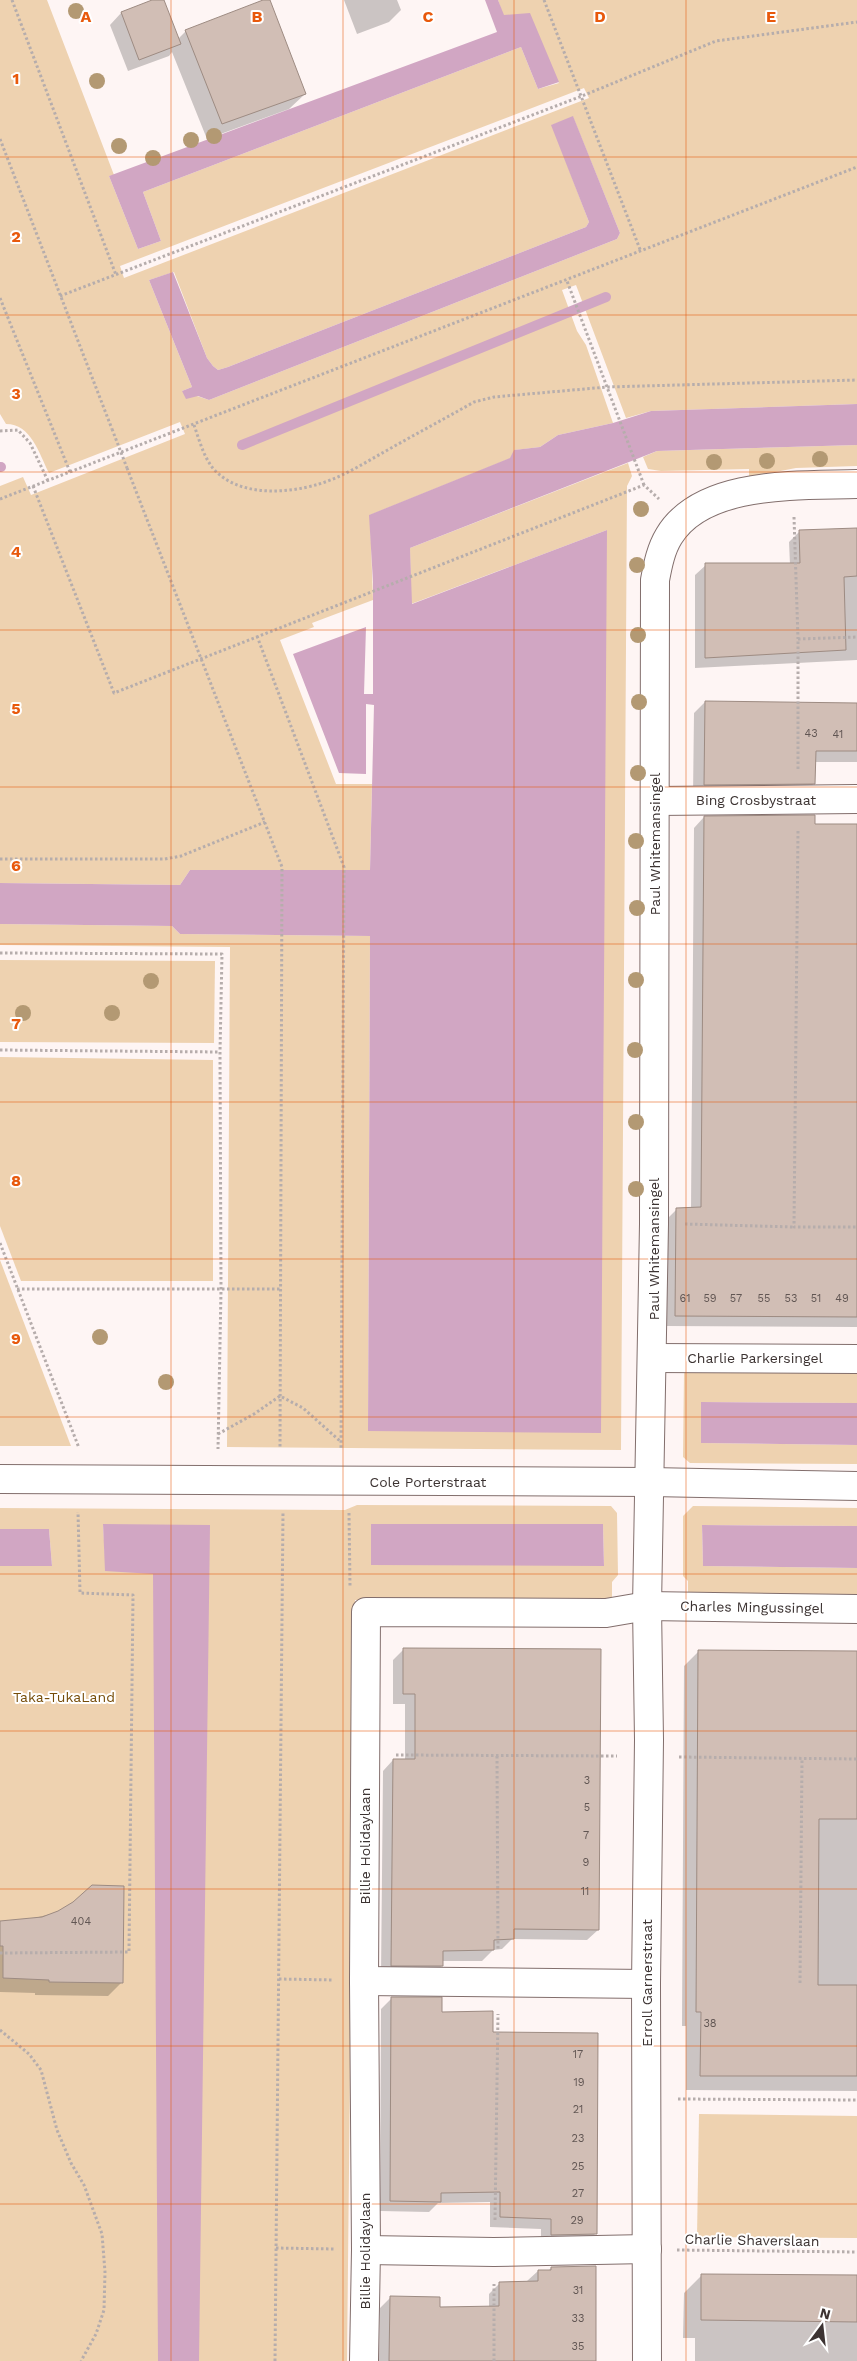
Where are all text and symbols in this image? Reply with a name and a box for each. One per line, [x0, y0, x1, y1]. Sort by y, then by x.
text: A [81, 7, 92, 26]
text: B [252, 7, 263, 26]
text: C [423, 7, 434, 26]
text: D [594, 7, 606, 26]
text: E [766, 7, 776, 26]
text: 1 [13, 69, 19, 88]
text: 2 [11, 227, 21, 246]
text: 3 [11, 384, 21, 403]
text: 4 [11, 542, 21, 561]
text: 5 [11, 699, 21, 718]
house number: 43 [804, 727, 818, 740]
house number: 41 [833, 728, 843, 741]
street label: Paul Whitemansingel [647, 772, 663, 915]
street label: Bing Crosbystraat [696, 792, 816, 808]
text: 6 [11, 856, 21, 875]
text: 7 [11, 1014, 21, 1033]
text: 8 [11, 1171, 21, 1190]
street label: Paul Whitemansingel [646, 1177, 662, 1320]
house number: 61 [680, 1292, 690, 1305]
house number: 59 [703, 1292, 717, 1305]
house number: 57 [730, 1292, 742, 1305]
house number: 55 [758, 1292, 770, 1305]
house number: 53 [785, 1292, 797, 1305]
house number: 51 [811, 1292, 821, 1305]
house number: 49 [835, 1292, 849, 1305]
text: 9 [11, 1329, 21, 1348]
street label: Charlie Parkersingel [687, 1350, 824, 1366]
street label: Cole Porterstraat [370, 1474, 487, 1490]
street label: Charles Mingussingel [680, 1598, 825, 1616]
park label: Taka-TukaLand [13, 1689, 115, 1705]
house number: 3 [584, 1774, 590, 1787]
street label: Billie Holidaylaan [357, 1788, 373, 1904]
house number: 5 [584, 1801, 590, 1814]
house number: 7 [583, 1829, 589, 1842]
house number: 9 [583, 1856, 590, 1869]
house number: 11 [581, 1885, 589, 1898]
house number: 404 [71, 1915, 91, 1928]
street label: Erroll Garnerstraat [639, 1919, 655, 2047]
house number: 38 [703, 2017, 717, 2030]
house number: 17 [573, 2048, 583, 2061]
house number: 19 [573, 2076, 585, 2089]
house number: 21 [573, 2103, 583, 2116]
house number: 23 [572, 2132, 584, 2145]
house number: 25 [572, 2160, 584, 2173]
house number: 27 [572, 2187, 584, 2200]
street label: Billie Holidaylaan [357, 2193, 373, 2309]
house number: 29 [570, 2214, 584, 2227]
street label: Charlie Shaverslaan [684, 2231, 820, 2249]
house number: 31 [573, 2284, 583, 2297]
north arrow [797, 2301, 847, 2351]
text: N [818, 2304, 832, 2323]
house number: 33 [572, 2312, 584, 2325]
house number: 35 [572, 2340, 584, 2353]

